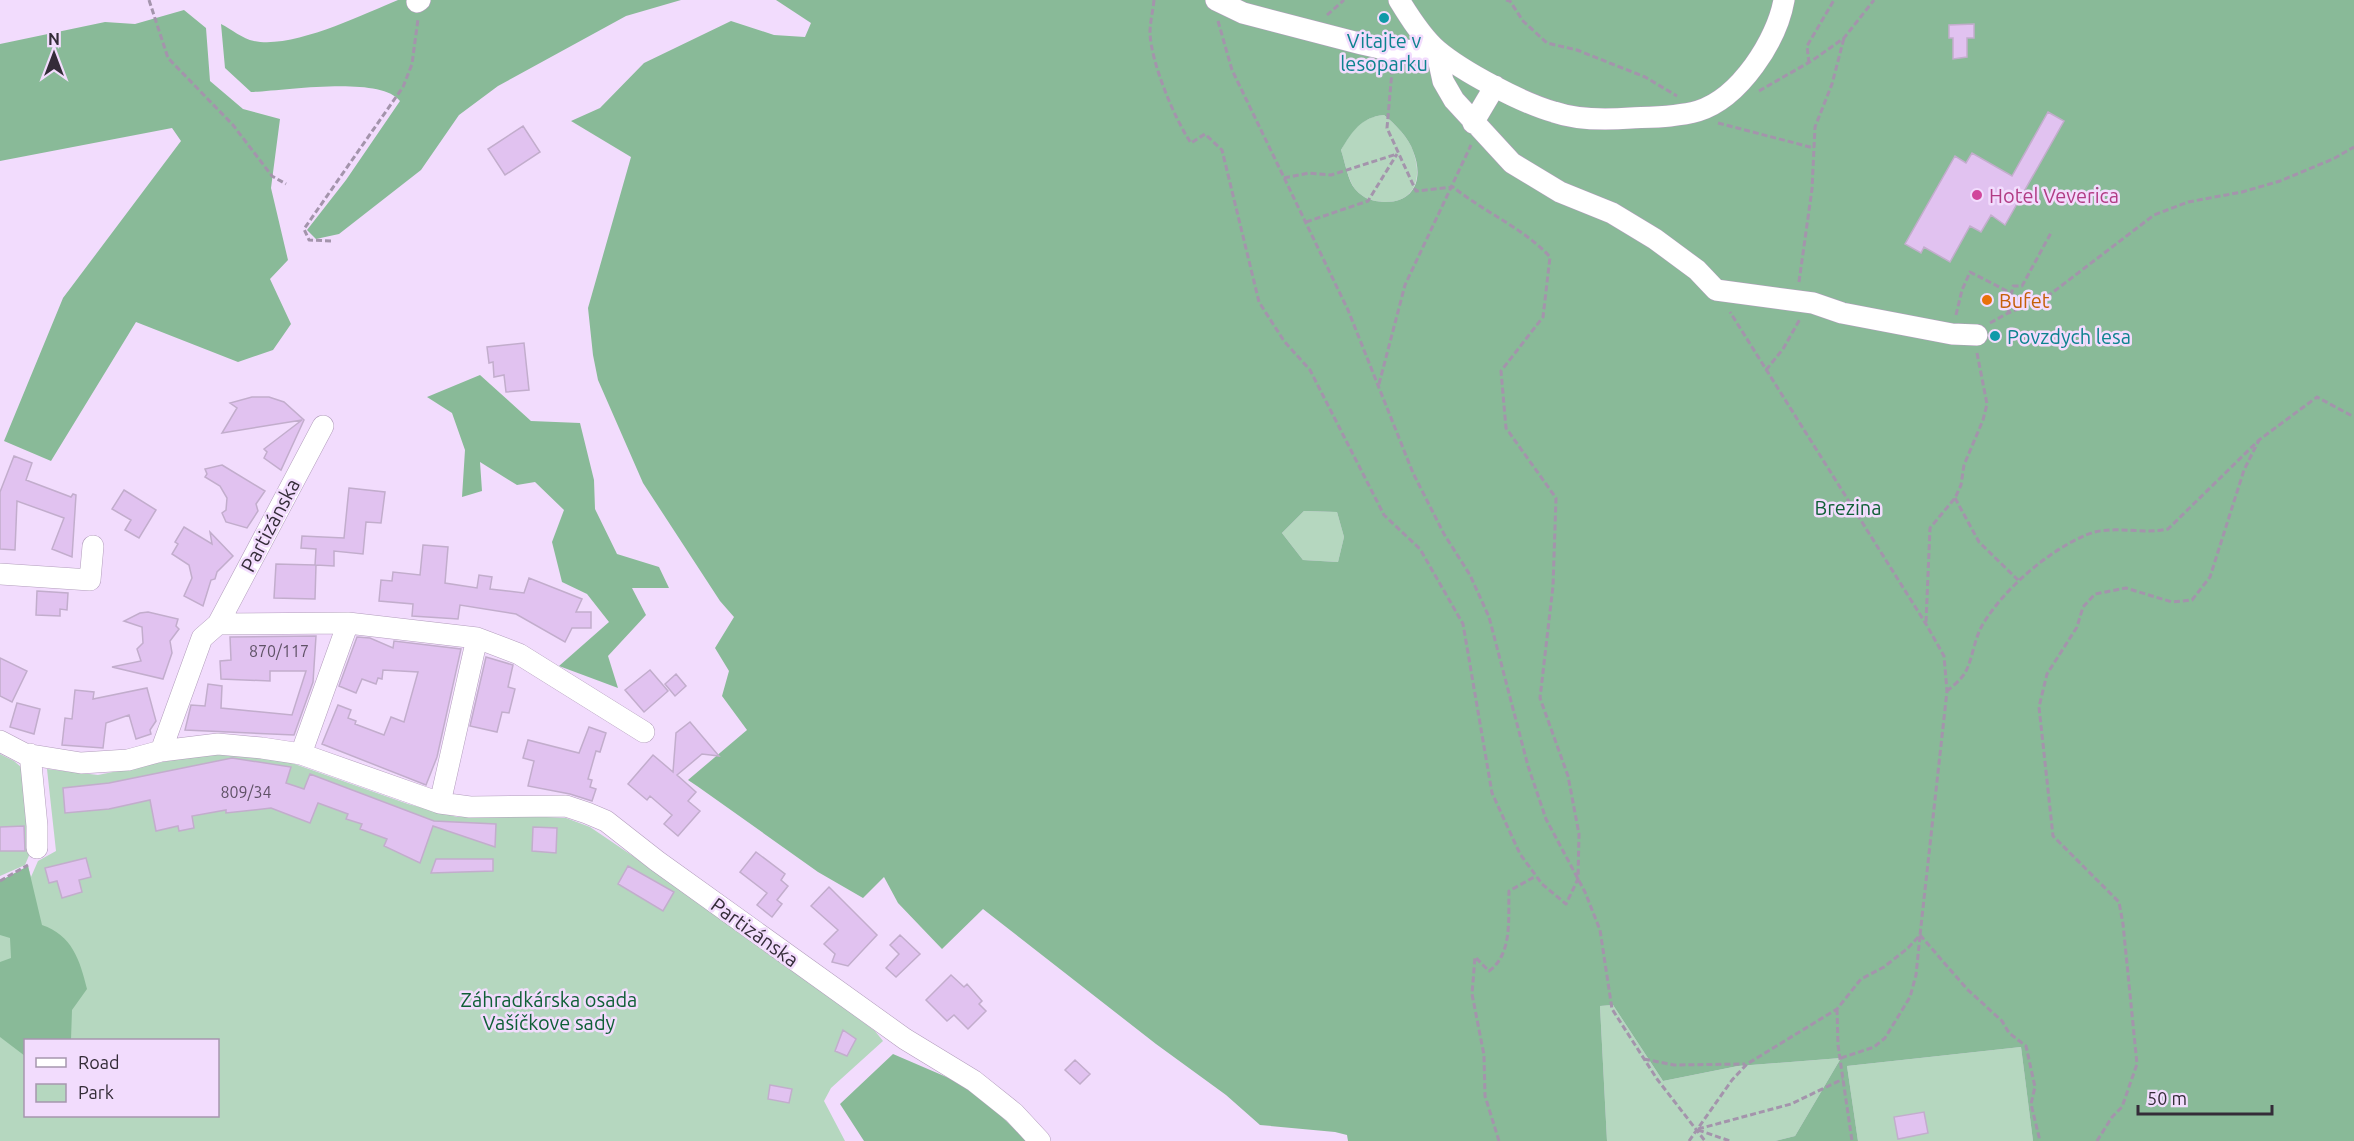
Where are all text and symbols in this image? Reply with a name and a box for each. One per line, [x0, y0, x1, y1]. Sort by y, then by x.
marker: Vitajte v lesoparku [1377, 11, 1391, 25]
north arrow [24, 24, 84, 84]
place label: Vitajte v lesoparku [1340, 29, 1428, 75]
text: N [48, 30, 60, 48]
place label: Hotel Veverica [1989, 184, 2119, 207]
marker: Hotel Veverica [1970, 188, 1984, 202]
place label: Bufet [1999, 289, 2050, 312]
marker: Bufet [1980, 293, 1994, 307]
place label: Povzdych lesa [2007, 325, 2131, 348]
marker: Povzdych lesa [1988, 329, 2002, 343]
street label: Partizánska [236, 474, 304, 576]
park label: Brezina [1814, 496, 1882, 519]
house number: 870/117 [249, 642, 309, 660]
house number: 809/34 [220, 783, 272, 801]
street label: Partizánska [707, 893, 803, 971]
park label: Záhradkárska osada Vašíčkove sady [461, 988, 637, 1034]
legend [24, 1039, 219, 1117]
text: Road [78, 1052, 120, 1072]
scale bar [2138, 1078, 2272, 1116]
text: Park [78, 1082, 114, 1102]
text: 50 m [2147, 1088, 2187, 1108]

